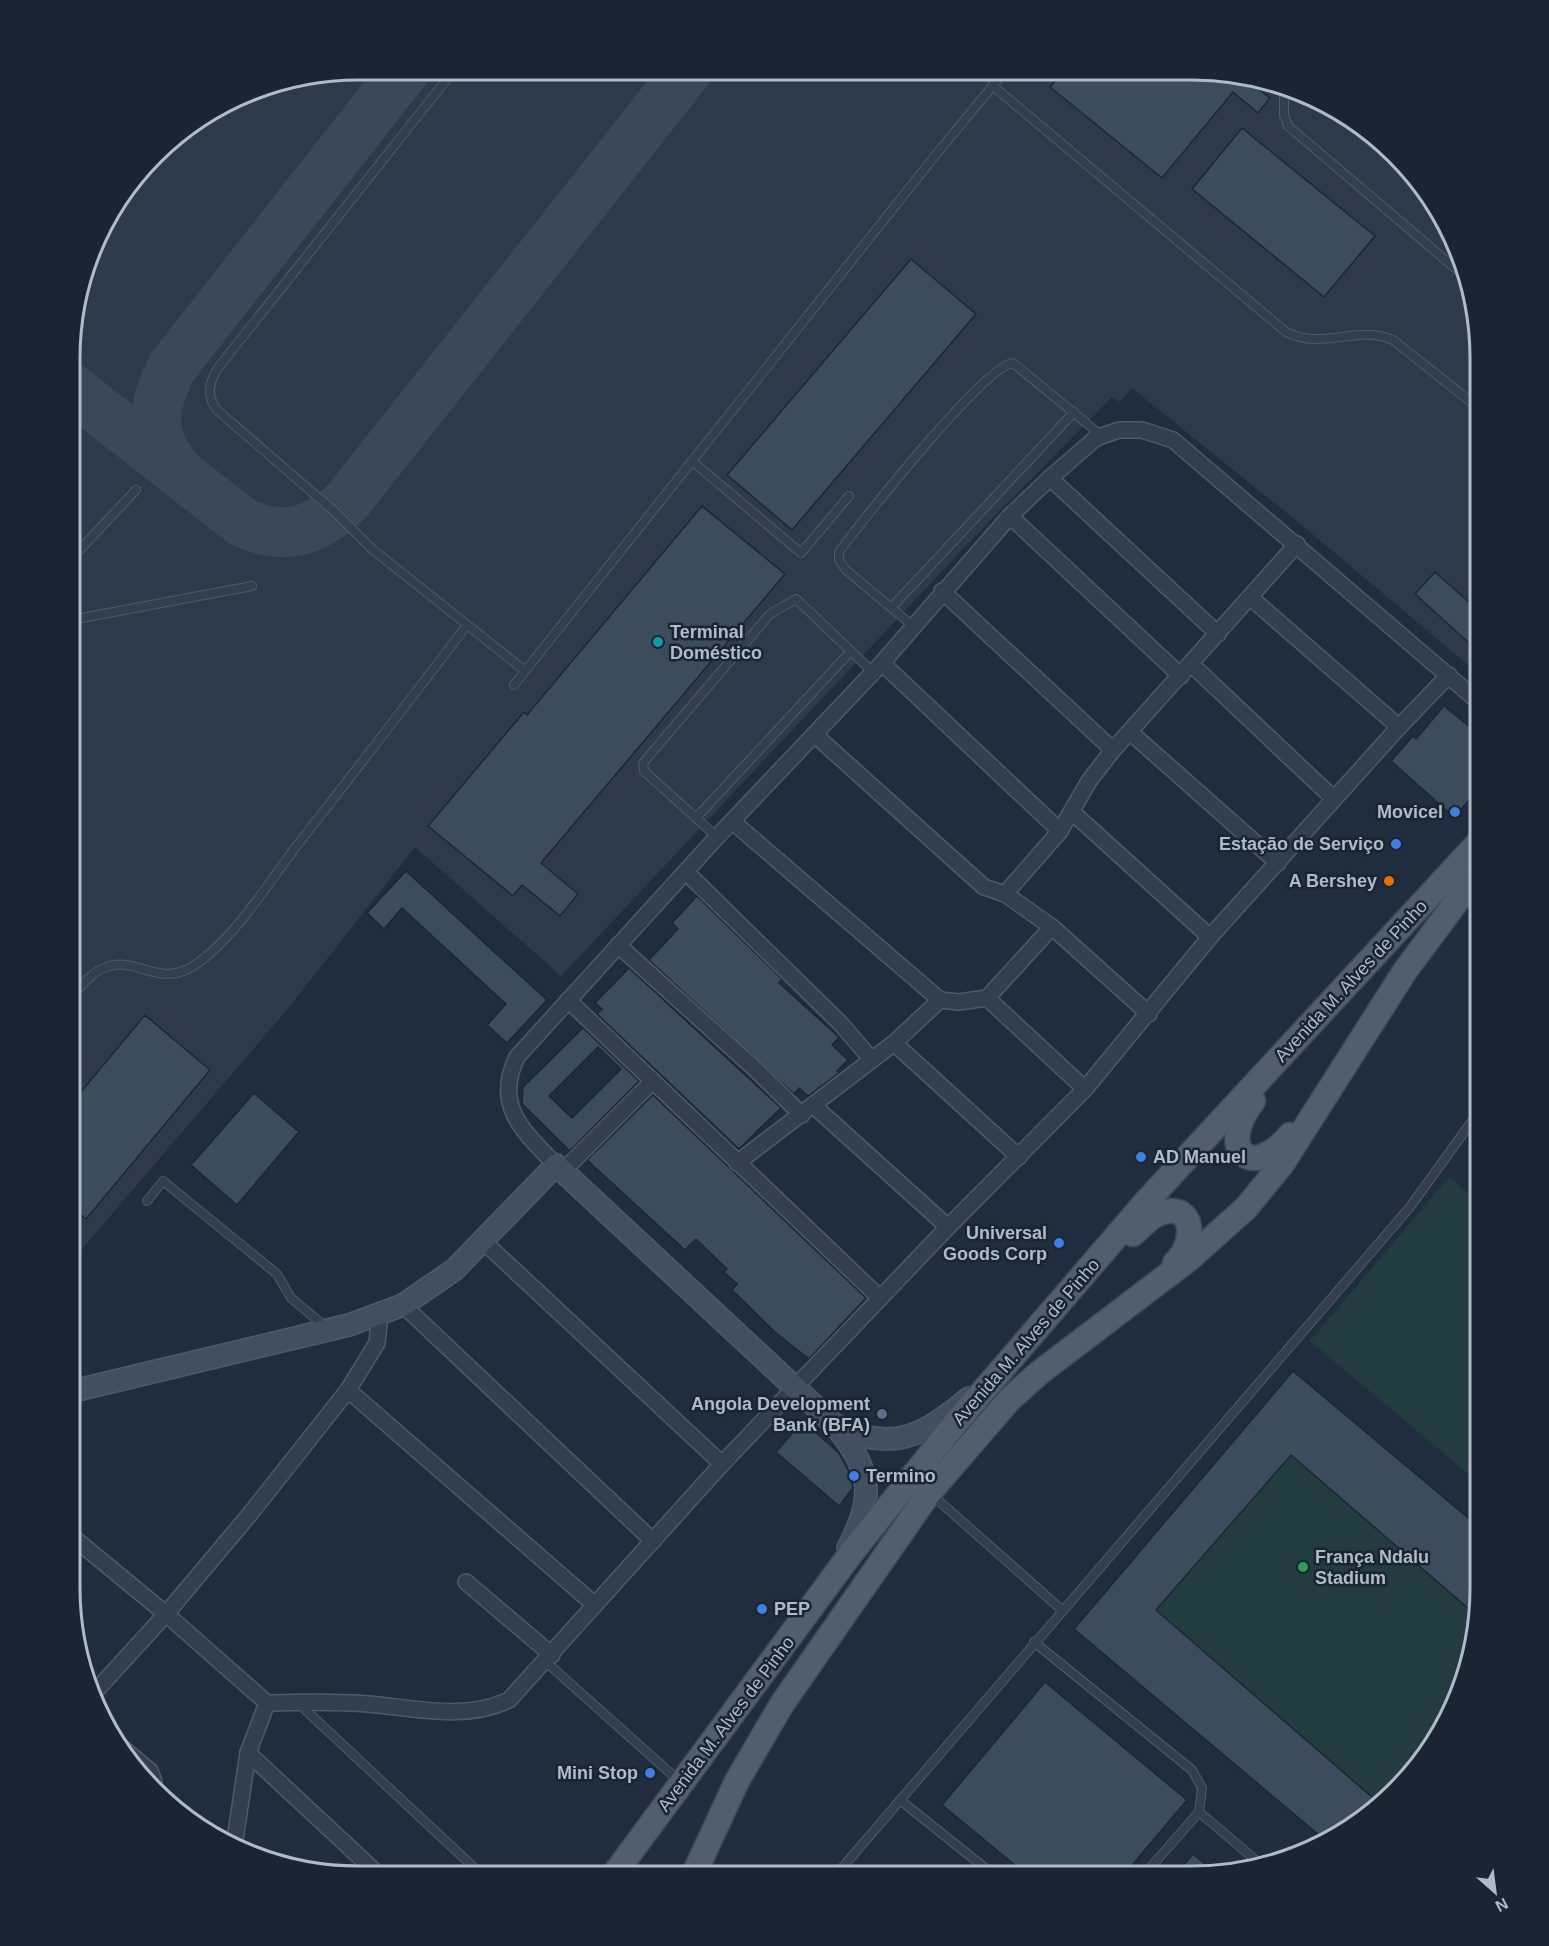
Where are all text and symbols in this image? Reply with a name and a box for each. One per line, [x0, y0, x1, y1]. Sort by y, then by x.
place label: Terminal Doméstico [670, 622, 762, 663]
marker: Terminal Doméstico [651, 635, 665, 649]
place label: Movicel [1377, 802, 1443, 822]
marker: Movicel [1448, 805, 1462, 819]
place label: Estação de Serviço [1219, 834, 1384, 854]
marker: Estação de Serviço [1389, 837, 1403, 851]
place label: A Bershey [1289, 871, 1377, 891]
marker: A Bershey [1382, 874, 1396, 888]
street label: Avenida M. Alves de Pinho [1271, 896, 1431, 1066]
place label: AD Manuel [1153, 1147, 1246, 1167]
marker: AD Manuel [1134, 1150, 1148, 1164]
place label: Universal Goods Corp [943, 1223, 1047, 1264]
marker: Universal Goods Corp [1052, 1236, 1066, 1250]
street label: Avenida M. Alves de Pinho [948, 1255, 1104, 1429]
place label: Angola Development Bank (BFA) [691, 1394, 870, 1435]
marker: Angola Development Bank (BFA) [875, 1407, 889, 1421]
place label: Termino [866, 1466, 936, 1486]
marker: Termino [847, 1469, 861, 1483]
place label: França Ndalu Stadium [1315, 1547, 1429, 1588]
marker: França Ndalu Stadium [1296, 1560, 1310, 1574]
place label: PEP [774, 1599, 810, 1619]
marker: PEP [755, 1602, 769, 1616]
street label: Avenida M. Alves de Pinho [654, 1633, 798, 1815]
place label: Mini Stop [557, 1763, 638, 1783]
marker: Mini Stop [643, 1766, 657, 1780]
north arrow [1465, 1862, 1525, 1922]
text: N [1493, 1895, 1511, 1915]

